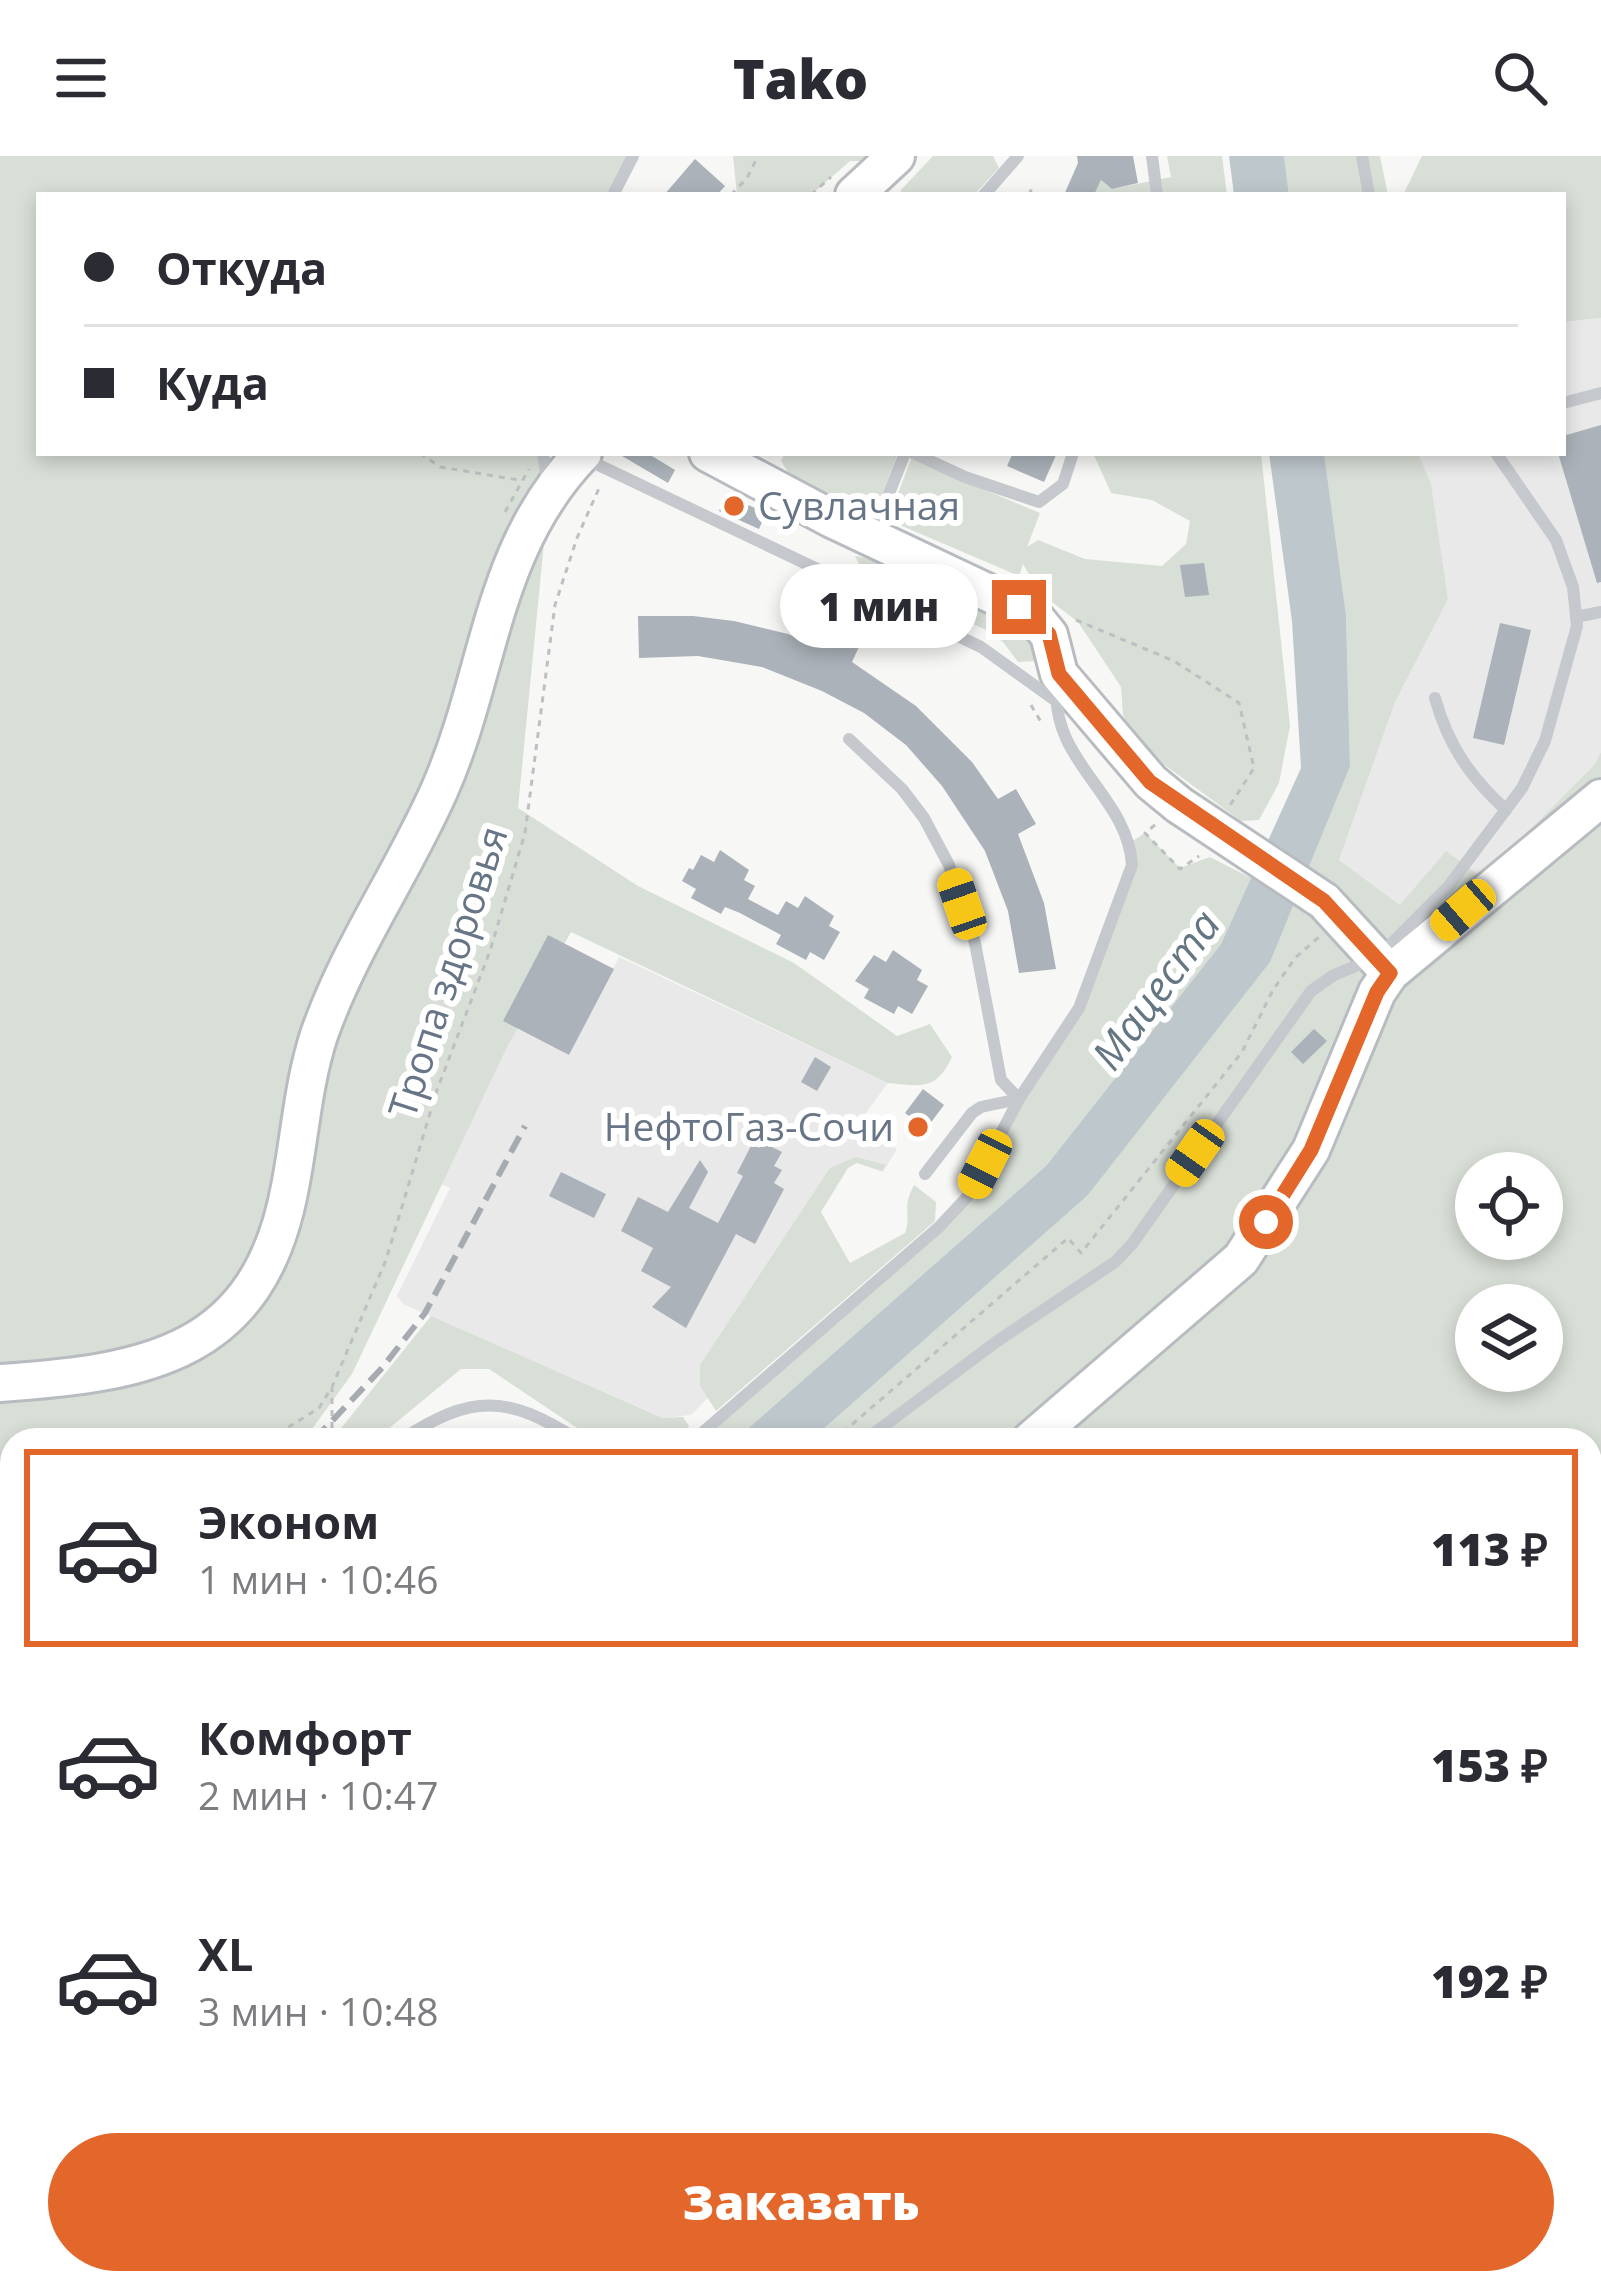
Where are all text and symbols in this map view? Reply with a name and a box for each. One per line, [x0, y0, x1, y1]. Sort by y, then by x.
text: Tako [733, 41, 868, 115]
icon: menu [48, 45, 114, 111]
icon: search [1487, 45, 1553, 111]
text: Откуда [156, 237, 327, 298]
text: Куда [156, 352, 269, 413]
place label: Сувлачная [758, 478, 960, 531]
marker: Сувлачная [721, 493, 747, 519]
callout: 1 мин [779, 565, 977, 649]
text: 1 мин [819, 579, 939, 632]
route end [992, 580, 1046, 634]
street label: Тропа здоровья [374, 819, 519, 1124]
car [933, 864, 991, 944]
car [1424, 873, 1502, 947]
water label: Мацеста [1078, 898, 1232, 1080]
place label: НефтоГаз-Сочи [604, 1099, 894, 1152]
car [1160, 1113, 1230, 1193]
marker: НефтоГаз-Сочи [905, 1114, 931, 1140]
car [953, 1124, 1017, 1204]
map controls [1455, 1152, 1563, 1392]
button: locate [1455, 1152, 1563, 1260]
route start [1239, 1195, 1293, 1249]
button: layers [1455, 1284, 1563, 1392]
text: Эконом [198, 1491, 379, 1552]
icon: car [54, 1494, 162, 1602]
text: 113 ₽ [1431, 1518, 1548, 1579]
text: 1 мин · 10:46 [198, 1552, 438, 1605]
text: Комфорт [198, 1707, 412, 1768]
icon: car [54, 1710, 162, 1818]
text: 153 ₽ [1431, 1734, 1548, 1795]
text: 2 мин · 10:47 [198, 1768, 438, 1821]
text: XL [198, 1923, 253, 1984]
icon: car [54, 1926, 162, 2034]
text: 192 ₽ [1431, 1950, 1548, 2011]
text: 3 мин · 10:48 [198, 1984, 438, 2037]
button: Заказать [48, 2133, 1554, 2271]

